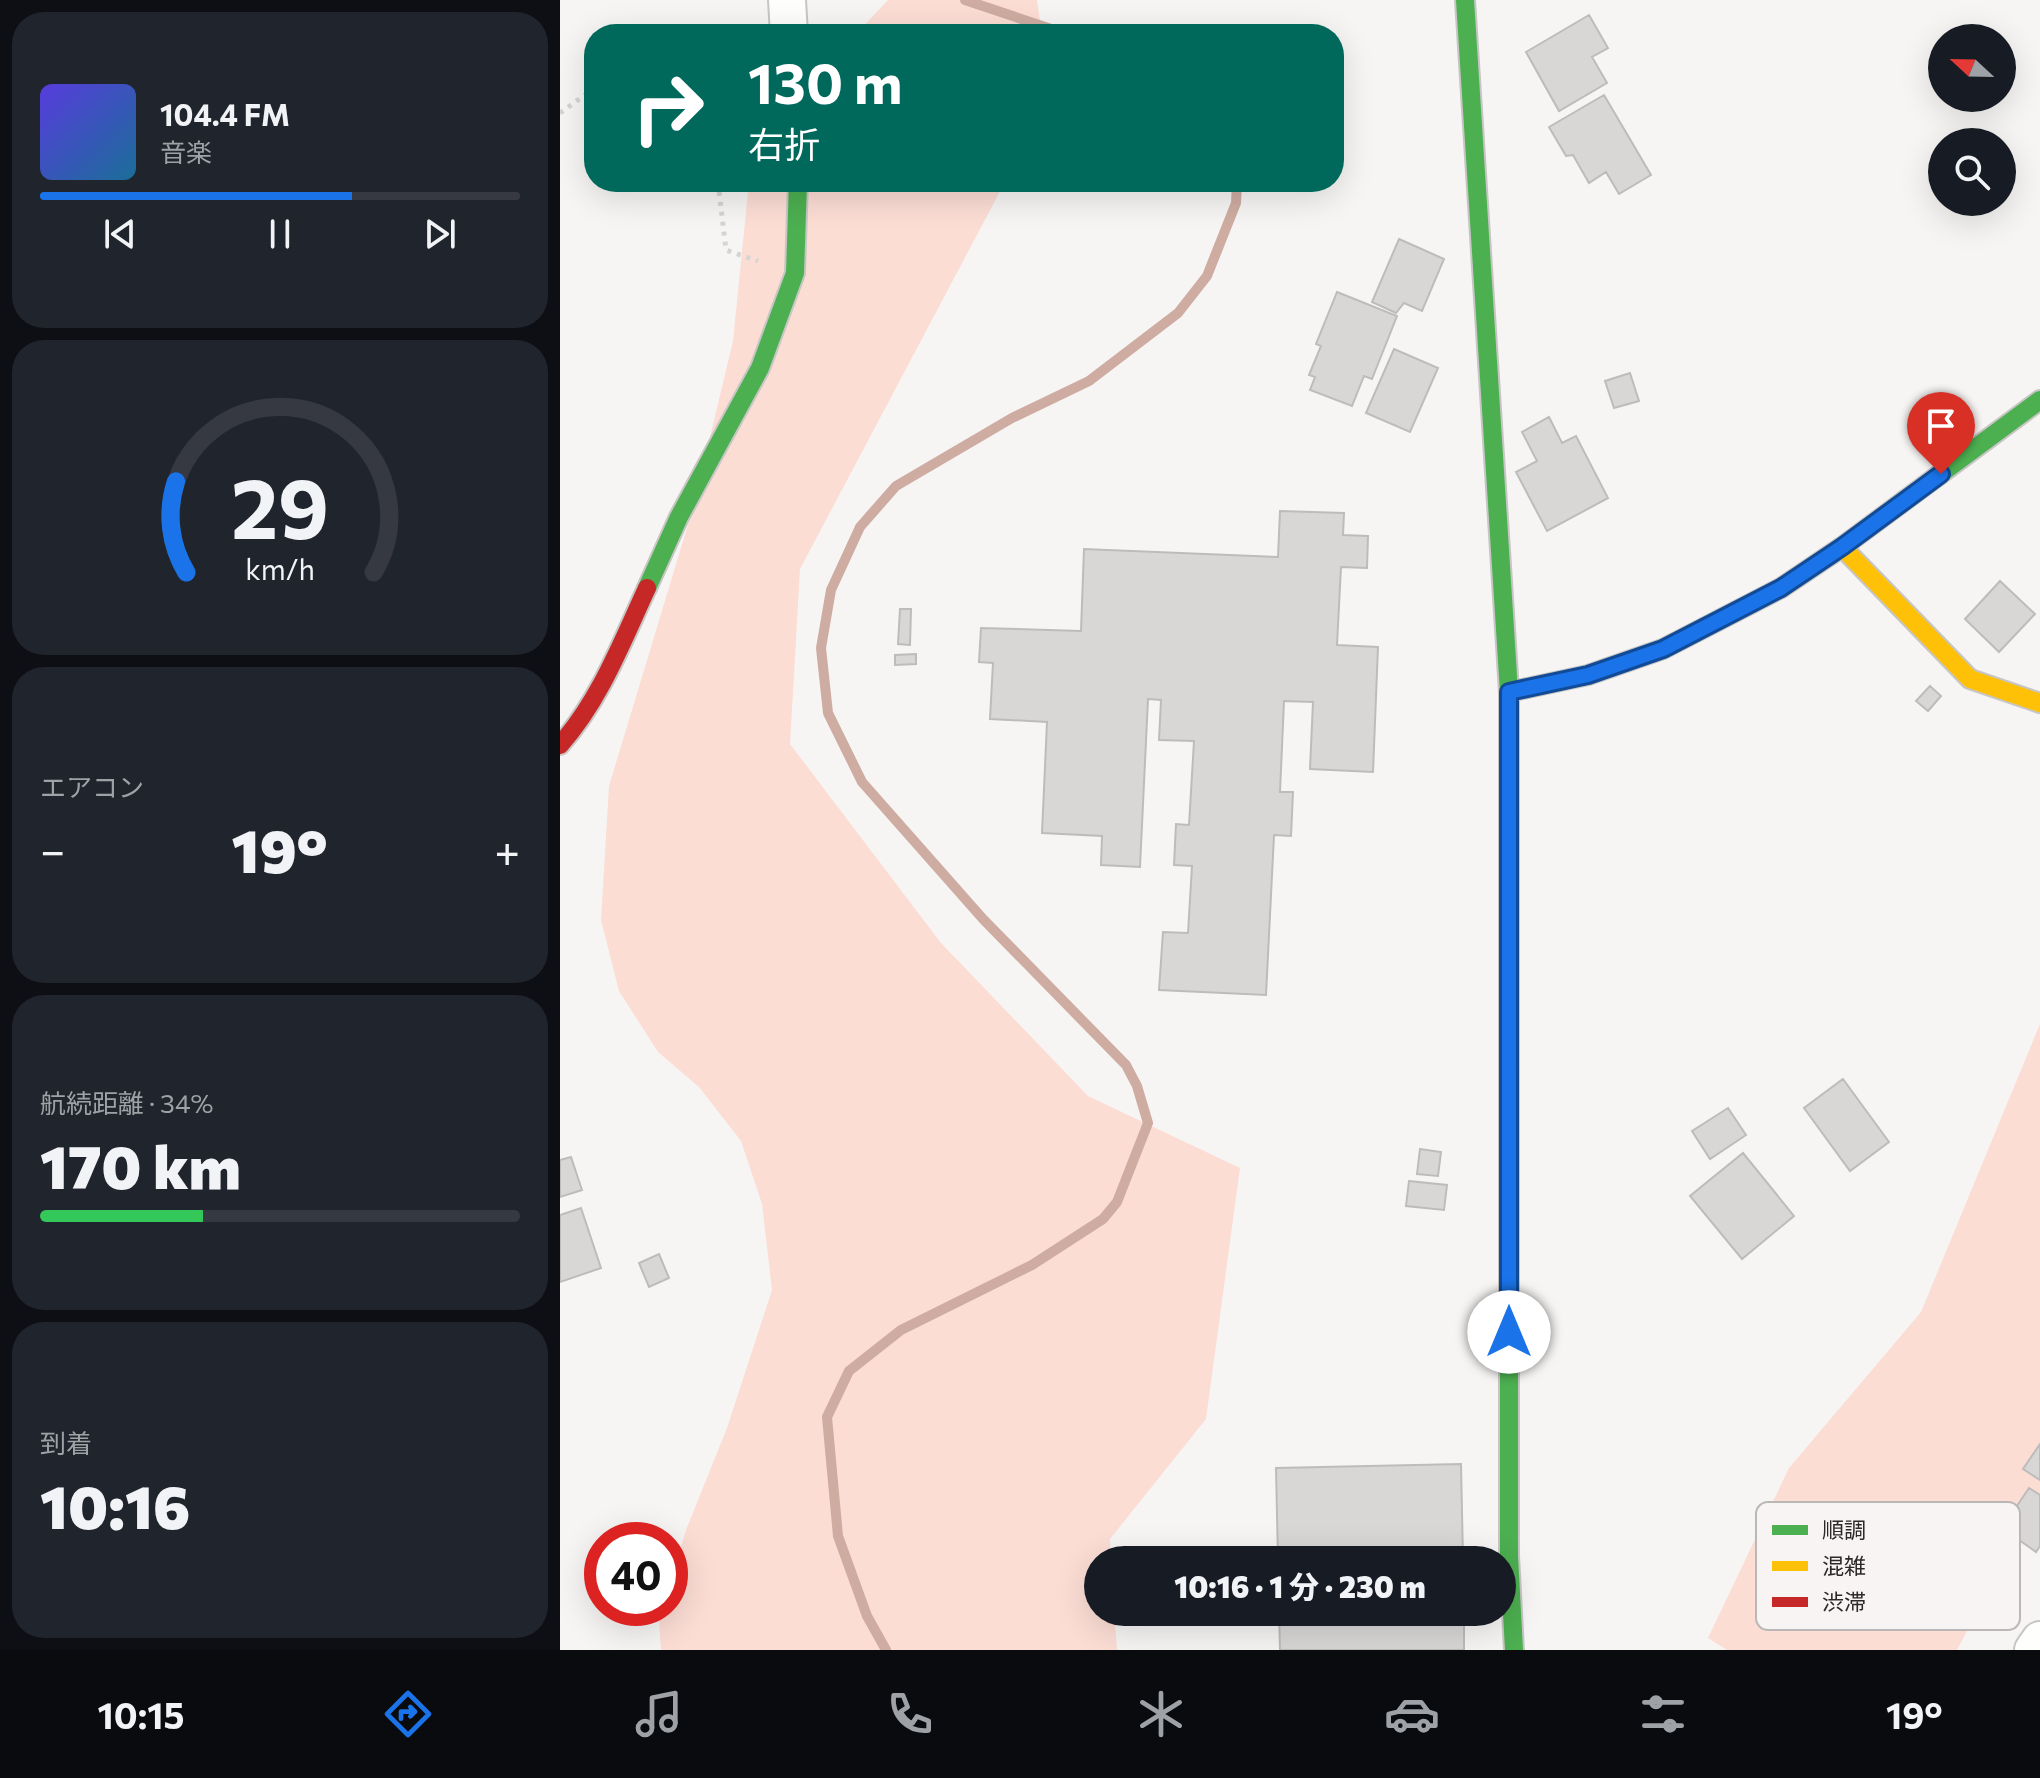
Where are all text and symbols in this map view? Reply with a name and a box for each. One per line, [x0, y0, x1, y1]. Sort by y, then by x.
north arrow [1928, 24, 2016, 112]
map controls [1928, 24, 2016, 216]
text: 130 m [748, 47, 903, 116]
icon: right [616, 56, 720, 160]
text: 104.4 FM [160, 95, 290, 132]
text: 右折 [748, 121, 820, 165]
button: search [1928, 128, 2016, 216]
text: 音楽 [160, 136, 212, 167]
icon: previous [98, 212, 142, 256]
icon: pause [258, 212, 302, 256]
icon: next [418, 212, 462, 256]
pin [1907, 392, 1975, 474]
icon: arrive [1919, 404, 1963, 448]
text: 29 [231, 454, 329, 556]
text: km/h [245, 552, 315, 587]
text: エアコン [40, 771, 144, 802]
text: 19° [231, 812, 328, 885]
text: − [40, 822, 65, 876]
text: + [494, 822, 520, 876]
text: 航続距離 · 34% [40, 1087, 213, 1118]
text: 170 km [40, 1128, 241, 1201]
position arrow [1467, 1290, 1551, 1374]
text: 到着 [40, 1427, 92, 1458]
text: 10:16 [40, 1468, 190, 1541]
legend [1756, 1502, 2020, 1630]
text: 順調 [1822, 1516, 1866, 1543]
speed limit sign: 40 [584, 1522, 688, 1626]
text: 混雑 [1822, 1552, 1866, 1579]
text: 10:16 · 1 分 · 230 m [1174, 1567, 1426, 1604]
text: 渋滞 [1822, 1588, 1866, 1615]
icon: directions [380, 1686, 436, 1742]
icon: music [631, 1686, 687, 1742]
icon: phone [882, 1686, 938, 1742]
icon: climate [1133, 1686, 1189, 1742]
icon: car [1384, 1686, 1440, 1742]
icon: filters [1635, 1686, 1691, 1742]
text: 10:15 [98, 1692, 185, 1736]
text: 19° [1886, 1692, 1942, 1736]

